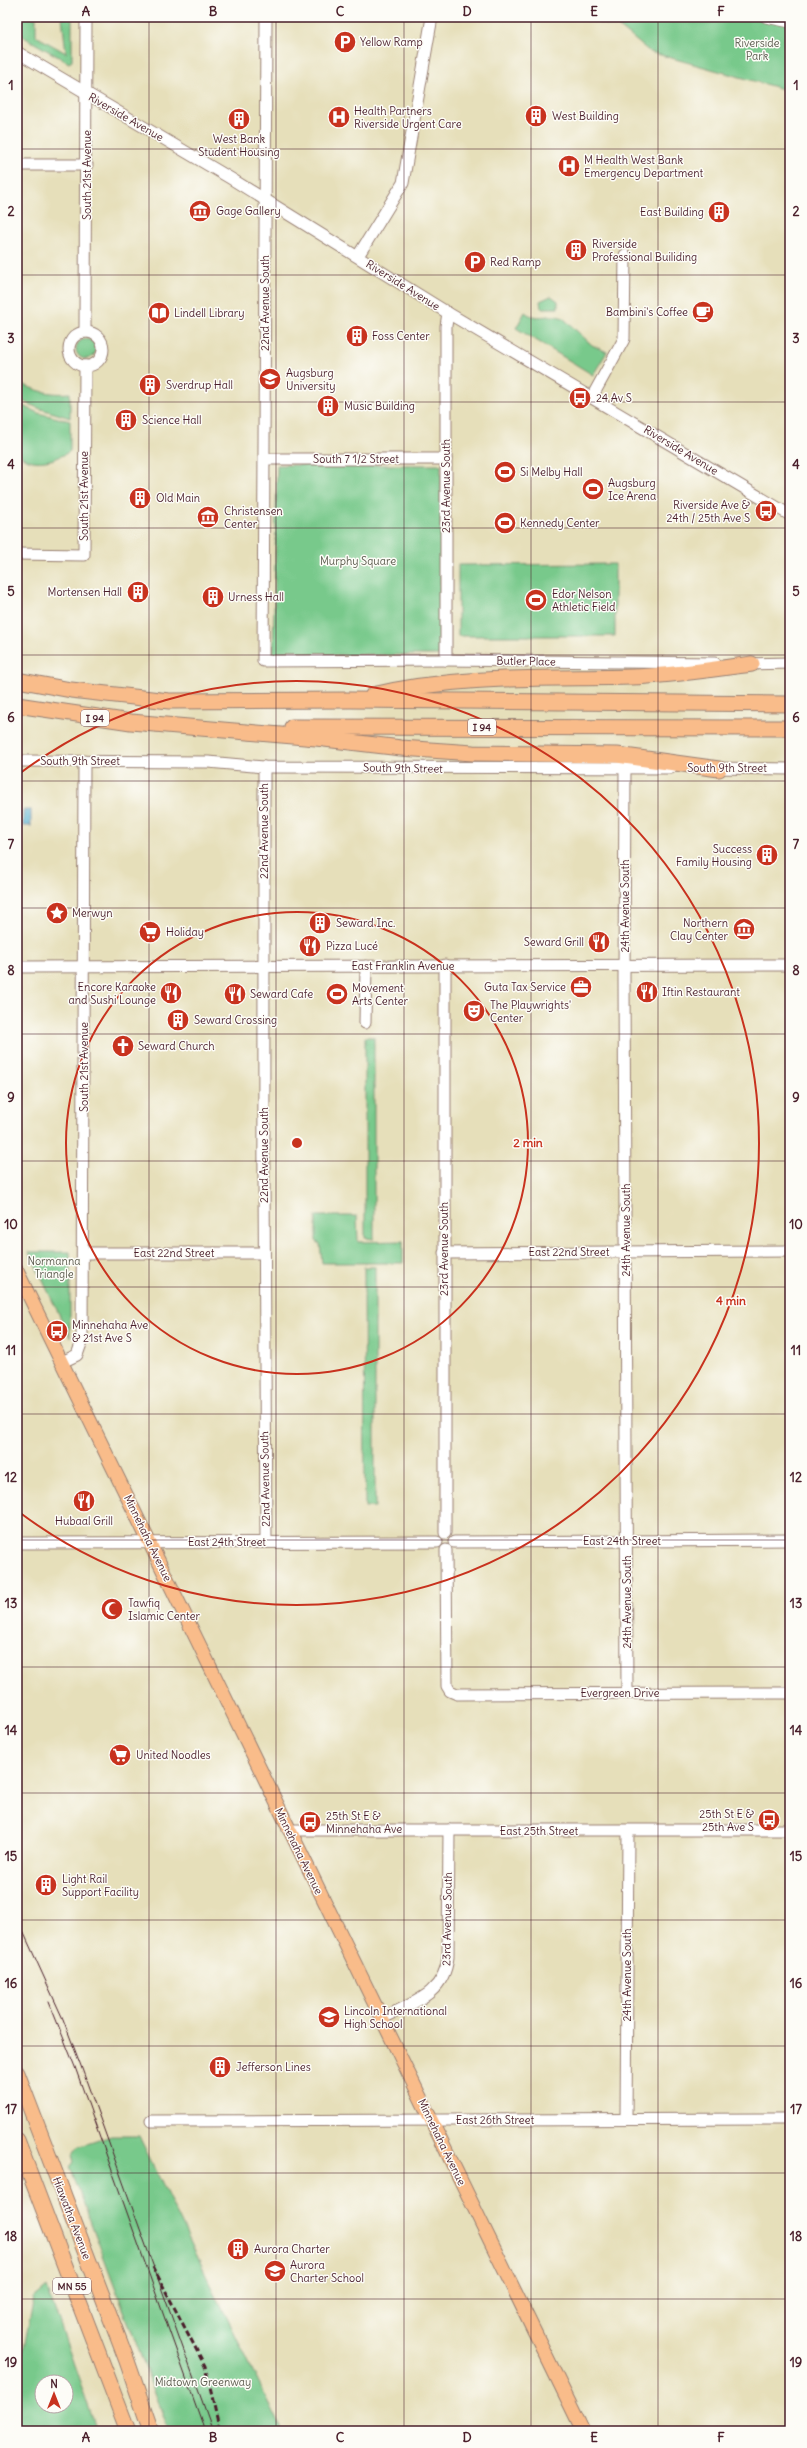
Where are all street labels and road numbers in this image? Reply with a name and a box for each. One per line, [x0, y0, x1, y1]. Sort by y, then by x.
street label: Riverside Avenue [86, 90, 166, 144]
street label: South 21st Avenue [80, 130, 94, 220]
street label: 22nd Avenue South [258, 255, 272, 351]
street label: Riverside Avenue [363, 257, 443, 313]
street label: Riverside Avenue [641, 422, 721, 478]
street label: 23rd Avenue South [439, 439, 453, 533]
street label: South 21st Avenue [77, 451, 91, 541]
street label: South 7 1/2 Street [313, 452, 399, 466]
street label: Butler Place [496, 653, 556, 669]
road number: I 94 [81, 710, 109, 726]
road number: I 94 [468, 719, 496, 735]
street label: South 9th Street [40, 754, 120, 768]
street label: South 9th Street [363, 760, 443, 776]
street label: South 9th Street [687, 761, 767, 775]
street label: 22nd Avenue South [257, 783, 271, 879]
street label: 24th Avenue South [618, 859, 632, 953]
street label: East Franklin Avenue [351, 959, 455, 973]
street label: South 21st Avenue [77, 1022, 91, 1112]
street label: 22nd Avenue South [257, 1107, 271, 1203]
street label: 24th Avenue South [619, 1183, 633, 1277]
street label: 23rd Avenue South [437, 1202, 451, 1296]
street label: East 22nd Street [529, 1245, 610, 1259]
street label: East 22nd Street [134, 1246, 215, 1260]
street label: 22nd Avenue South [257, 1431, 273, 1527]
street label: Minnehaha Avenue [121, 1492, 175, 1584]
street label: East 24th Street [583, 1534, 661, 1548]
street label: East 24th Street [188, 1535, 266, 1549]
street label: 24th Avenue South [620, 1555, 634, 1649]
street label: Evergreen Drive [580, 1686, 660, 1700]
street label: Minnehaha Avenue [272, 1805, 326, 1897]
street label: East 25th Street [500, 1824, 578, 1838]
street label: 23rd Avenue South [439, 1872, 455, 1966]
street label: 24th Avenue South [620, 1928, 634, 2022]
street label: Minnehaha Avenue [415, 2096, 469, 2188]
street label: East 26th Street [456, 2113, 534, 2127]
street label: Hiawatha Avenue [50, 2175, 94, 2261]
road number: MN 55 [53, 2278, 91, 2294]

